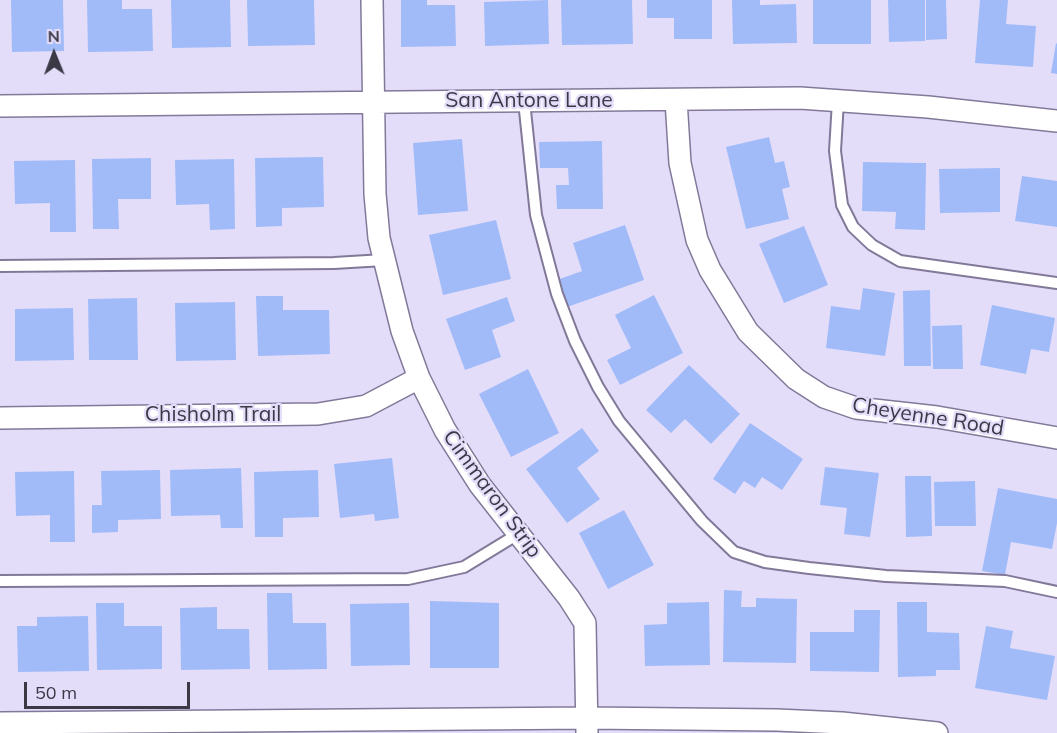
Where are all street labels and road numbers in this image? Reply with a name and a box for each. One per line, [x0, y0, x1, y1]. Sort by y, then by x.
street label: San Antone Lane [445, 88, 613, 114]
street label: Cheyenne Road [850, 393, 1006, 441]
street label: Chisholm Trail [145, 402, 281, 428]
street label: Cimmaron Strip [437, 425, 547, 563]

